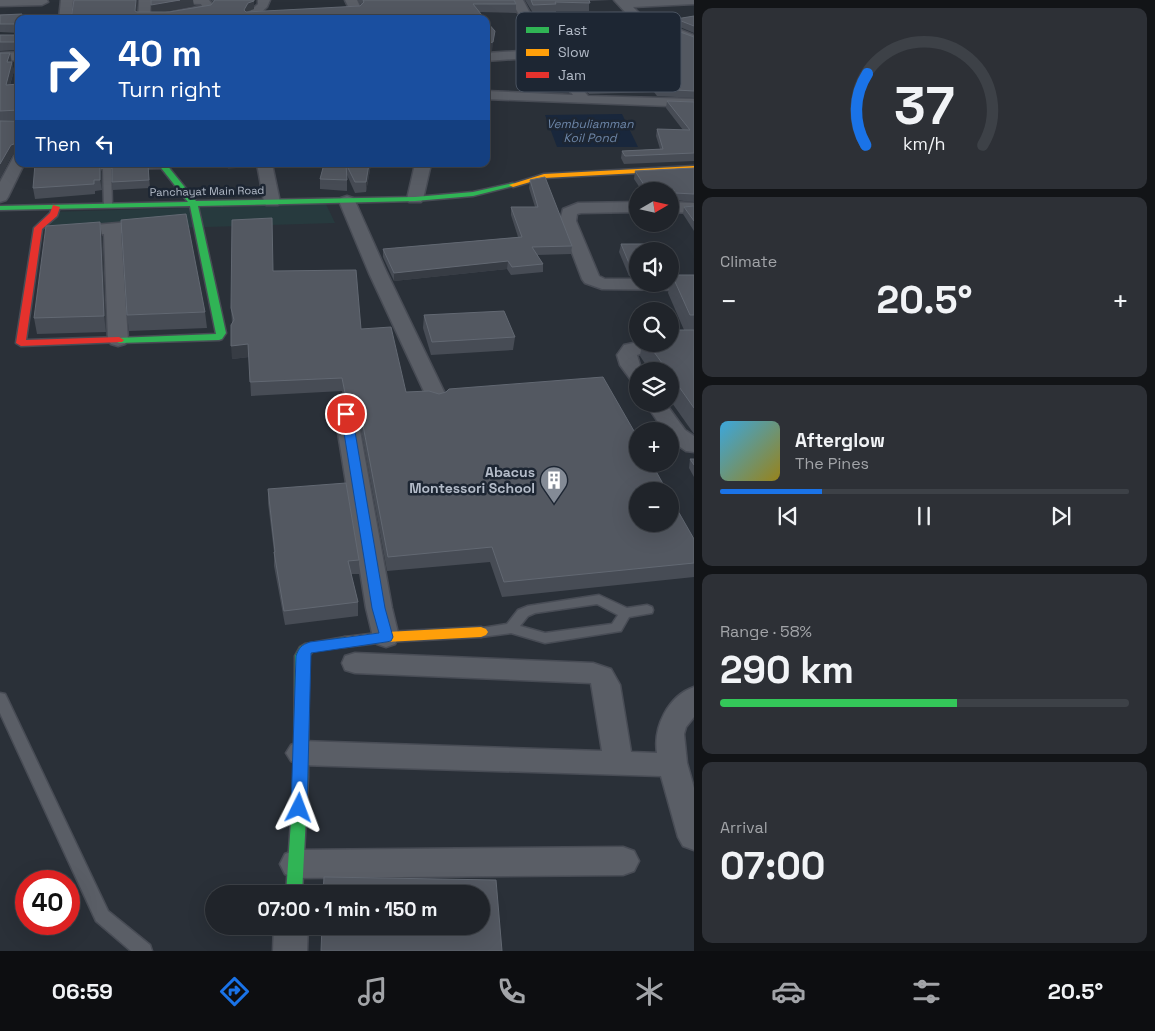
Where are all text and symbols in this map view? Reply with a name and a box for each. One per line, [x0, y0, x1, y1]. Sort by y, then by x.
legend [516, 12, 681, 92]
text: Fast [558, 21, 587, 39]
text: 40 m [118, 32, 202, 76]
icon: right [35, 35, 100, 100]
text: Slow [558, 43, 590, 61]
text: Jam [558, 66, 586, 84]
text: 37 [894, 73, 955, 139]
text: Turn right [118, 75, 221, 103]
water label: Vembuliamman Koil Pond [546, 116, 634, 146]
icon: left [91, 130, 119, 158]
text: Then [35, 132, 81, 157]
text: km/h [903, 132, 946, 155]
north arrow [629, 182, 679, 232]
map controls [629, 182, 679, 532]
street label: Panchayat Main Road [150, 183, 264, 199]
button: sound [629, 242, 679, 292]
text: Climate [720, 251, 777, 272]
text: 20.5° [877, 276, 972, 324]
text: − [720, 283, 737, 319]
text: + [1112, 283, 1129, 319]
button: search [629, 302, 679, 352]
button: layers [629, 362, 679, 412]
pin [325, 393, 367, 435]
icon: arrive [332, 400, 360, 428]
button: + [629, 422, 679, 472]
text: Afterglow [795, 428, 885, 453]
text: The Pines [795, 453, 869, 474]
place label: Abacus Montessori School [409, 463, 535, 497]
building icon: Abacus Montessori School [539, 465, 569, 504]
button: − [629, 482, 679, 532]
icon: previous [774, 502, 802, 530]
icon: pause [910, 502, 938, 530]
icon: next [1047, 502, 1075, 530]
text: Range · 58% [720, 621, 812, 642]
text: 290 km [720, 646, 854, 694]
position arrow [272, 781, 324, 833]
text: Arrival [720, 817, 768, 838]
text: 07:00 [720, 842, 826, 890]
speed limit sign: 40 [15, 870, 80, 935]
text: 07:00 · 1 min · 150 m [257, 897, 438, 922]
icon: directions [217, 974, 252, 1009]
icon: music [355, 974, 390, 1009]
icon: phone [494, 974, 529, 1009]
icon: climate [632, 974, 667, 1009]
icon: car [771, 974, 806, 1009]
icon: filters [909, 974, 944, 1009]
text: 06:59 [52, 977, 113, 1005]
text: 20.5° [1048, 977, 1103, 1005]

